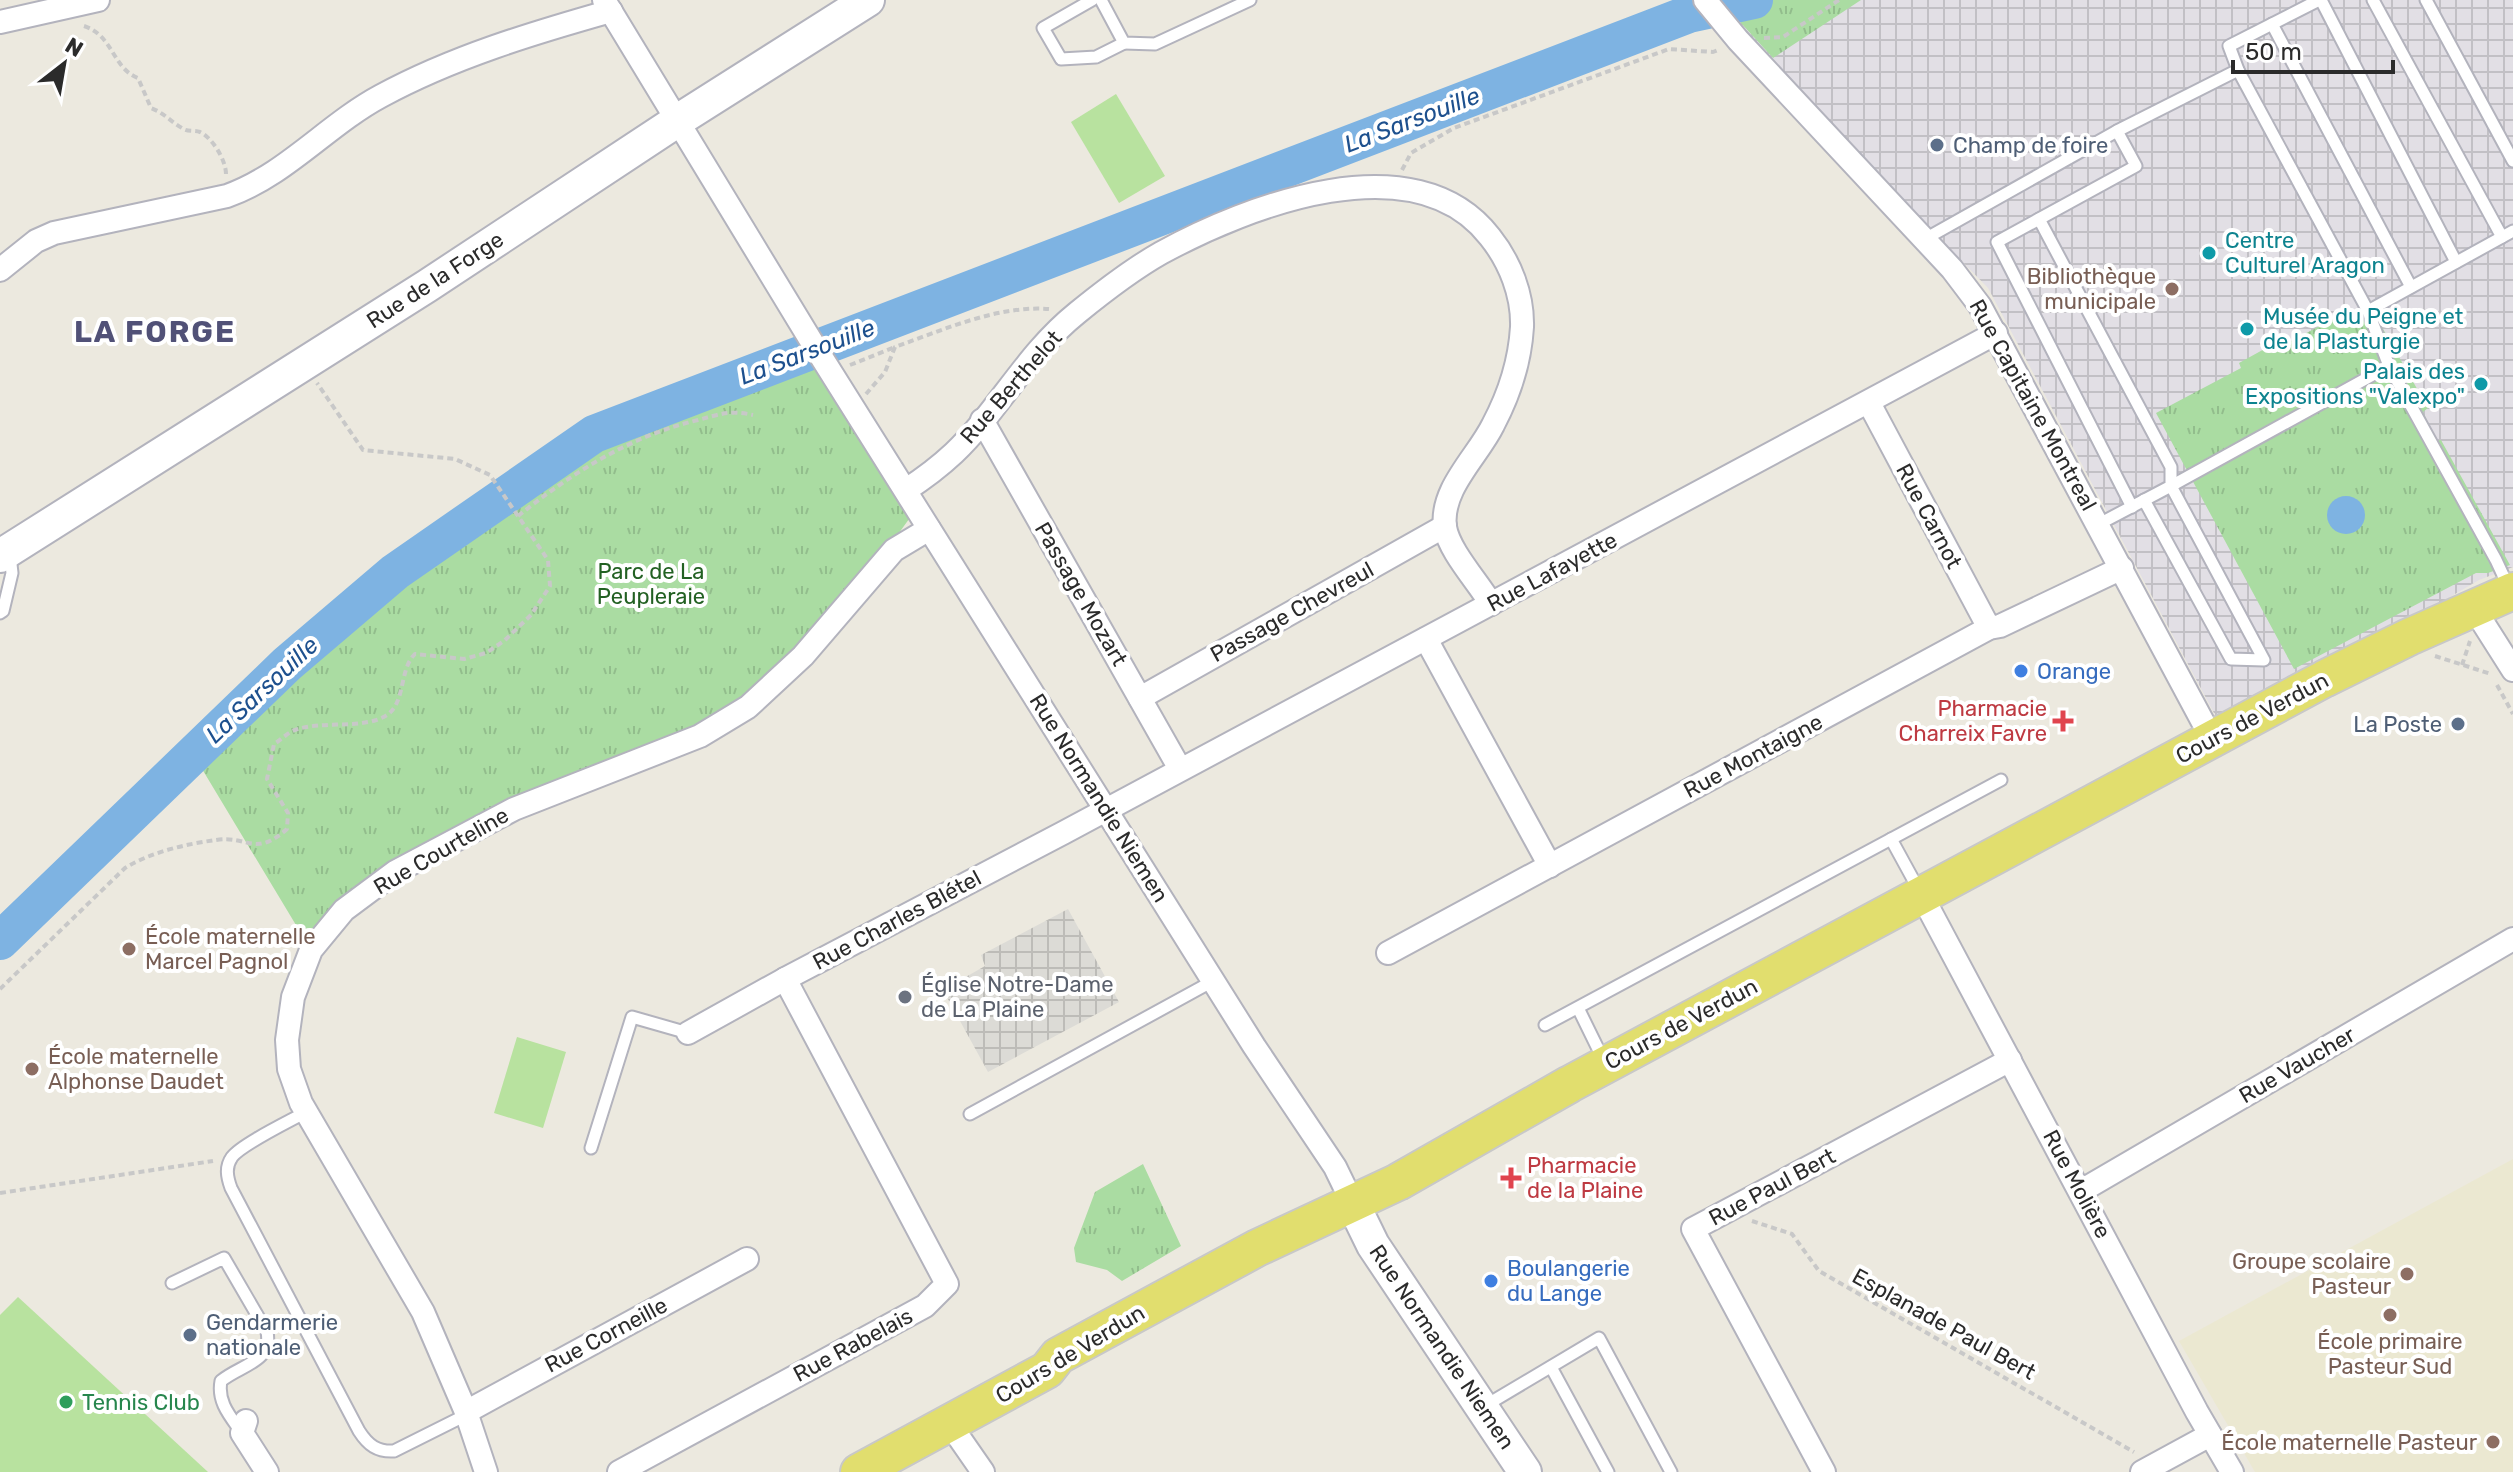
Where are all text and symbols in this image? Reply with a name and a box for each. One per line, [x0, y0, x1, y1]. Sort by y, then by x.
north arrow [24, 24, 104, 104]
scale bar [2233, 24, 2393, 74]
text: N [60, 32, 88, 63]
text: 50 m [2245, 38, 2302, 66]
water label: La Sarsouille [1340, 81, 1484, 159]
place label: Champ de foire [1953, 132, 2108, 159]
marker: Champ de foire [1928, 136, 1946, 154]
street label: Rue de la Forge [361, 226, 509, 334]
place label: Centre Culturel Aragon [2225, 227, 2385, 279]
marker: Centre Culturel Aragon [2200, 244, 2218, 262]
place label: Bibliothèque municipale [2027, 263, 2156, 315]
marker: Bibliothèque municipale [2163, 280, 2181, 298]
street label: Rue Capitaine Montreal [1964, 295, 2102, 515]
place label: Musée du Peigne et de la Plasturgie [2263, 303, 2464, 355]
water label: La Sarsouille [735, 313, 879, 391]
district label: LA FORGE [74, 314, 236, 350]
marker: Musée du Peigne et de la Plasturgie [2238, 320, 2256, 338]
street label: Rue Berthelot [954, 324, 1068, 449]
place label: Palais des Expositions "Valexpo" [2245, 358, 2465, 410]
marker: Palais des Expositions "Valexpo" [2472, 375, 2490, 393]
street label: Rue Carnot [1890, 459, 1968, 573]
street label: Passage Mozart [1029, 517, 1133, 671]
street label: Rue Lafayette [1482, 526, 1622, 618]
street label: Passage Chevreul [1206, 556, 1378, 668]
park label: Parc de La Peupleraie [597, 558, 705, 610]
water label: La Sarsouille [200, 631, 324, 749]
place label: Orange [2037, 658, 2111, 685]
marker: Orange [2012, 662, 2030, 680]
street label: Cours de Verdun [2171, 666, 2333, 770]
street label: Rue Normandie Niemen [1024, 689, 1174, 907]
place label: Pharmacie Charreix Favre [1899, 695, 2047, 747]
street label: Rue Montaigne [1679, 708, 1827, 804]
place label: La Poste [2353, 711, 2442, 738]
marker: Pharmacie Charreix Favre [2054, 712, 2072, 730]
marker: La Poste [2449, 715, 2467, 733]
street label: Rue Courteline [369, 801, 513, 901]
street label: Rue Charles Blétel [808, 864, 986, 976]
place label: École maternelle Marcel Pagnol [145, 923, 316, 975]
marker: École maternelle Marcel Pagnol [120, 940, 138, 958]
place label: Église Notre-Dame de La Plaine [921, 971, 1114, 1023]
street label: Cours de Verdun [1600, 972, 1762, 1076]
marker: Église Notre-Dame de La Plaine [896, 988, 914, 1006]
street label: Rue Vaucher [2234, 1021, 2360, 1109]
place label: École maternelle Alphonse Daudet [48, 1043, 224, 1095]
marker: École maternelle Alphonse Daudet [23, 1060, 41, 1078]
street label: Rue Molière [2037, 1125, 2117, 1243]
street label: Rue Paul Bert [1704, 1142, 1840, 1232]
place label: Pharmacie de la Plaine [1527, 1152, 1643, 1204]
marker: Pharmacie de la Plaine [1502, 1169, 1520, 1187]
street label: Rue Normandie Niemen [1363, 1240, 1521, 1454]
place label: Groupe scolaire Pasteur [2232, 1248, 2392, 1300]
place label: Boulangerie du Lange [1507, 1255, 1630, 1307]
street label: Esplanade Paul Bert [1848, 1262, 2041, 1386]
marker: Groupe scolaire Pasteur [2398, 1265, 2416, 1283]
marker: Boulangerie du Lange [1482, 1272, 1500, 1290]
street label: Rue Corneille [540, 1291, 672, 1379]
street label: Cours de Verdun [991, 1299, 1149, 1409]
street label: Rue Rabelais [789, 1302, 917, 1388]
marker: École primaire Pasteur Sud [2381, 1306, 2399, 1324]
place label: Gendarmerie nationale [206, 1309, 338, 1361]
marker: Gendarmerie nationale [181, 1326, 199, 1344]
place label: École primaire Pasteur Sud [2317, 1328, 2463, 1380]
place label: Tennis Club [82, 1389, 200, 1416]
marker: Tennis Club [57, 1393, 75, 1411]
place label: École maternelle Pasteur [2221, 1429, 2478, 1456]
marker: École maternelle Pasteur [2484, 1433, 2502, 1451]

